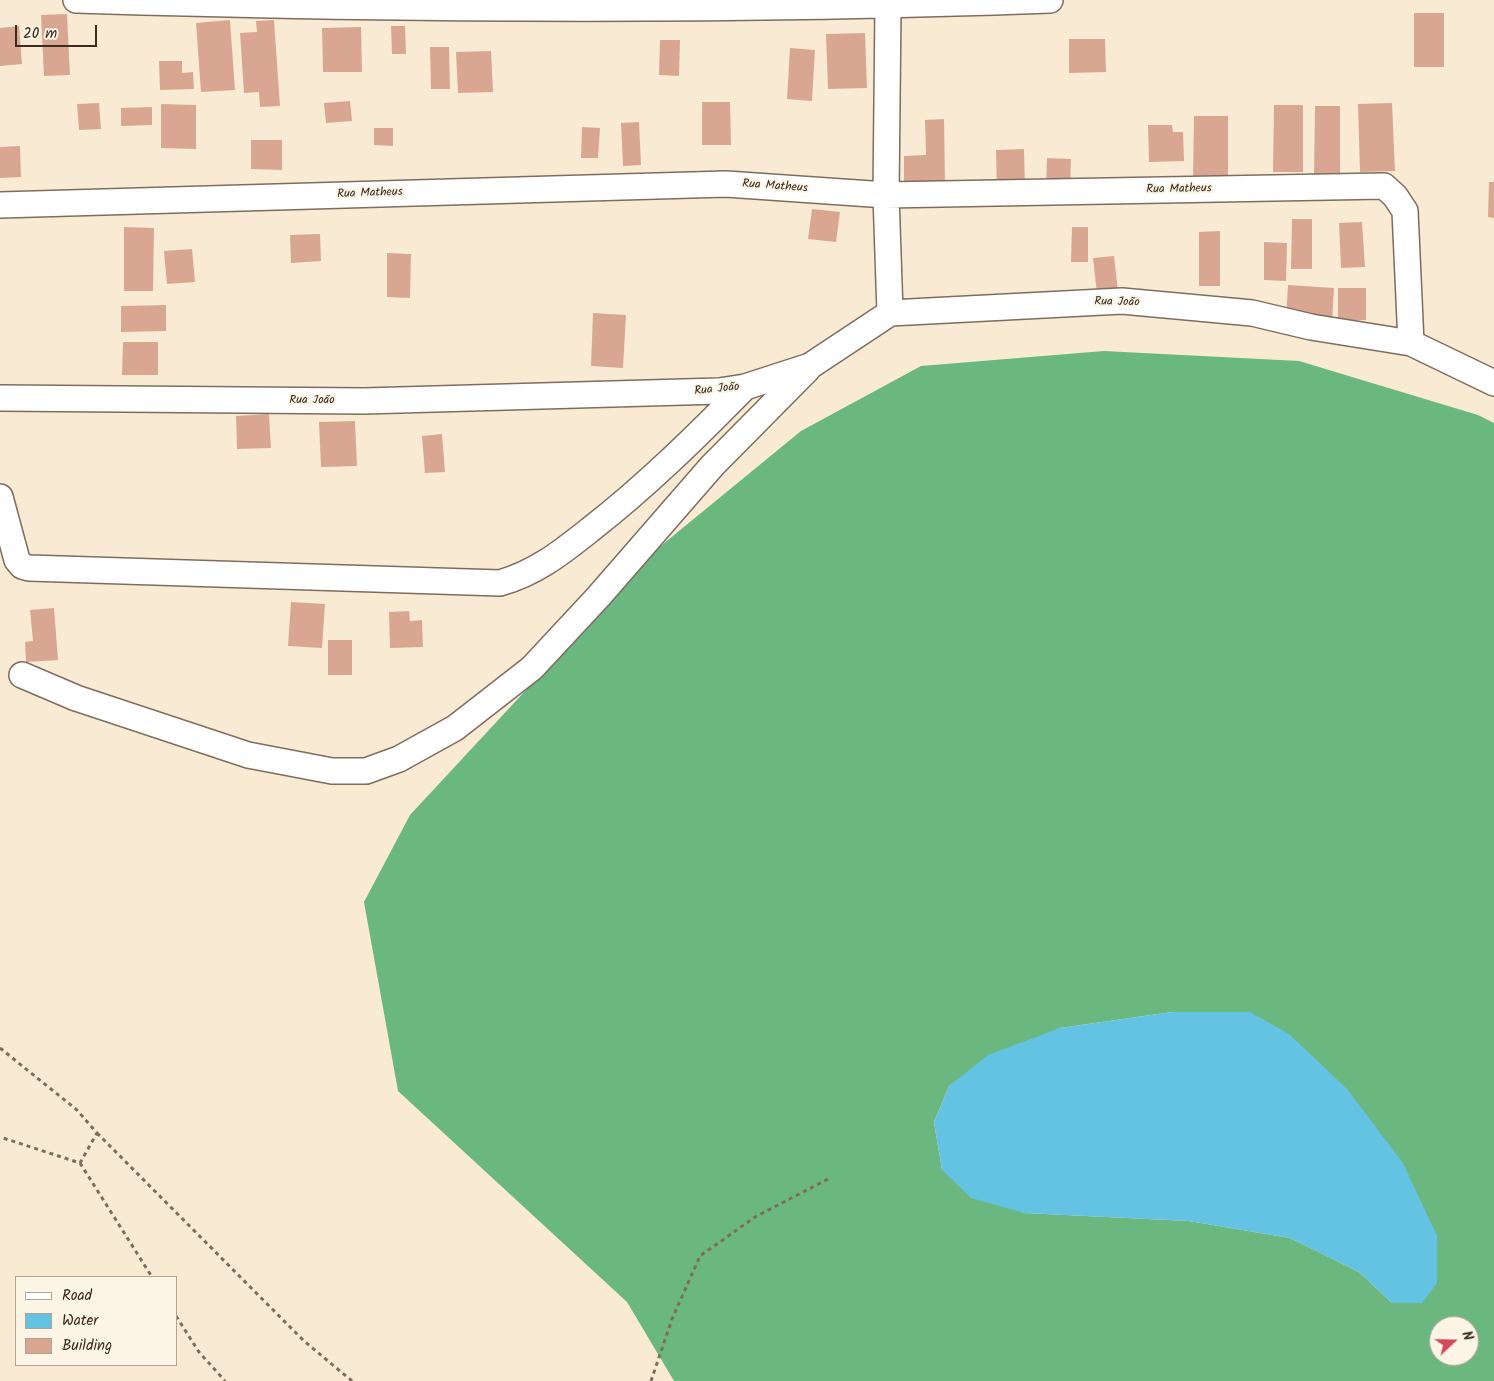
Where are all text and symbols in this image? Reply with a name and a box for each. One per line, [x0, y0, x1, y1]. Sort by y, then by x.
scale bar [18, 15, 100, 47]
text: 20 m [23, 22, 57, 46]
street label: Rua Matheus [742, 178, 808, 196]
street label: Rua Matheus [1146, 182, 1212, 198]
street label: Rua Matheus [337, 186, 403, 202]
street label: Rua João [1094, 295, 1140, 311]
street label: Rua João [694, 380, 740, 400]
street label: Rua João [289, 394, 335, 408]
legend [15, 1276, 178, 1366]
text: Road [62, 1284, 92, 1308]
text: Water [62, 1309, 98, 1333]
north arrow [1429, 1316, 1479, 1366]
text: N [1455, 1328, 1479, 1344]
text: Building [62, 1334, 112, 1358]

